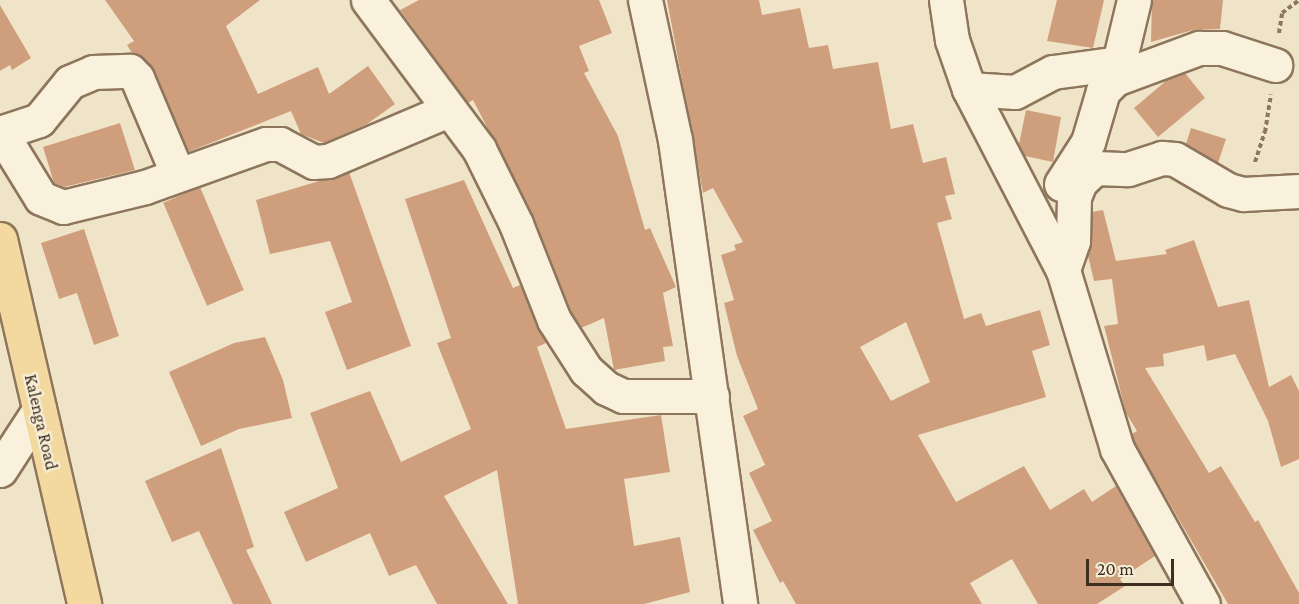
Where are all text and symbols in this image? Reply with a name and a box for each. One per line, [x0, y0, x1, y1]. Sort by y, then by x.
street label: Kalenga Road [19, 372, 63, 472]
scale bar [1089, 547, 1178, 585]
text: 20 m [1097, 559, 1134, 579]

